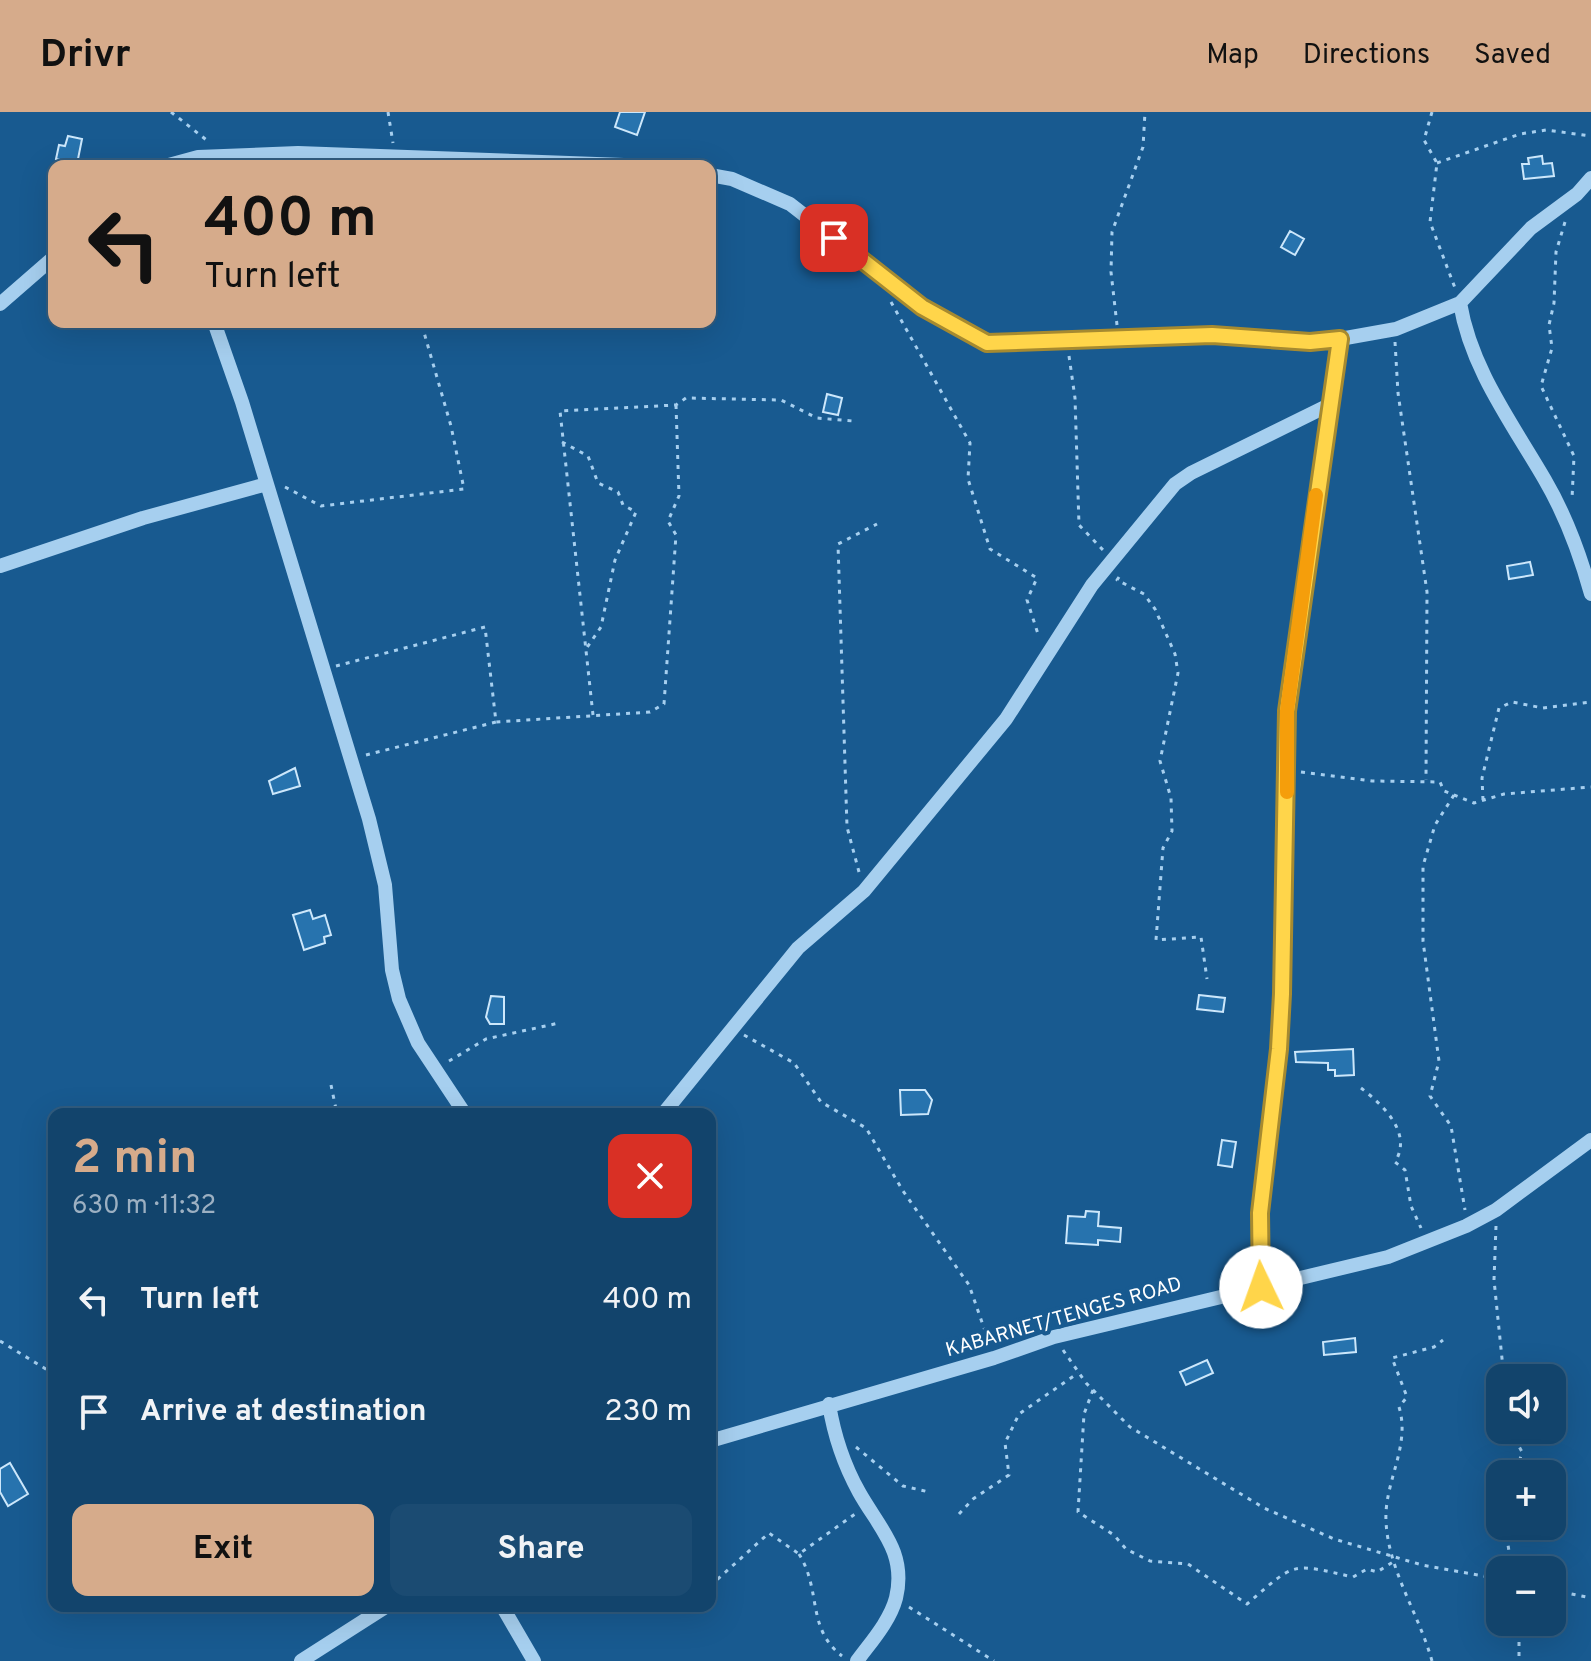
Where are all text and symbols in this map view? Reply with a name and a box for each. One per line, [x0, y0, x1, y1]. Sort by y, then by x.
text: Drivr [40, 32, 131, 81]
text: Map [1206, 38, 1259, 74]
text: Directions [1303, 38, 1430, 74]
text: Saved [1474, 38, 1551, 74]
text: 400 m [204, 186, 377, 256]
icon: left [72, 192, 176, 296]
pin [800, 204, 868, 272]
icon: arrive [812, 216, 856, 260]
text: Turn left [204, 255, 341, 301]
text: 2 min [72, 1130, 197, 1190]
button: close [608, 1134, 692, 1218]
text: 630 m · 11:32 [72, 1190, 216, 1223]
position arrow [1219, 1245, 1303, 1329]
street label: KABARNET/TENGES ROAD [943, 1272, 1185, 1364]
icon: left [72, 1278, 116, 1322]
text: Turn left [140, 1282, 260, 1319]
text: 400 m [603, 1282, 692, 1319]
map controls [1486, 1364, 1566, 1636]
button: sound [1486, 1364, 1566, 1444]
icon: arrive [72, 1390, 116, 1434]
text: Arrive at destination [140, 1394, 426, 1431]
text: 230 m [604, 1394, 692, 1431]
button: + [1486, 1460, 1566, 1540]
button: Exit [72, 1504, 374, 1596]
button: Share [390, 1504, 692, 1596]
button: − [1486, 1556, 1566, 1636]

